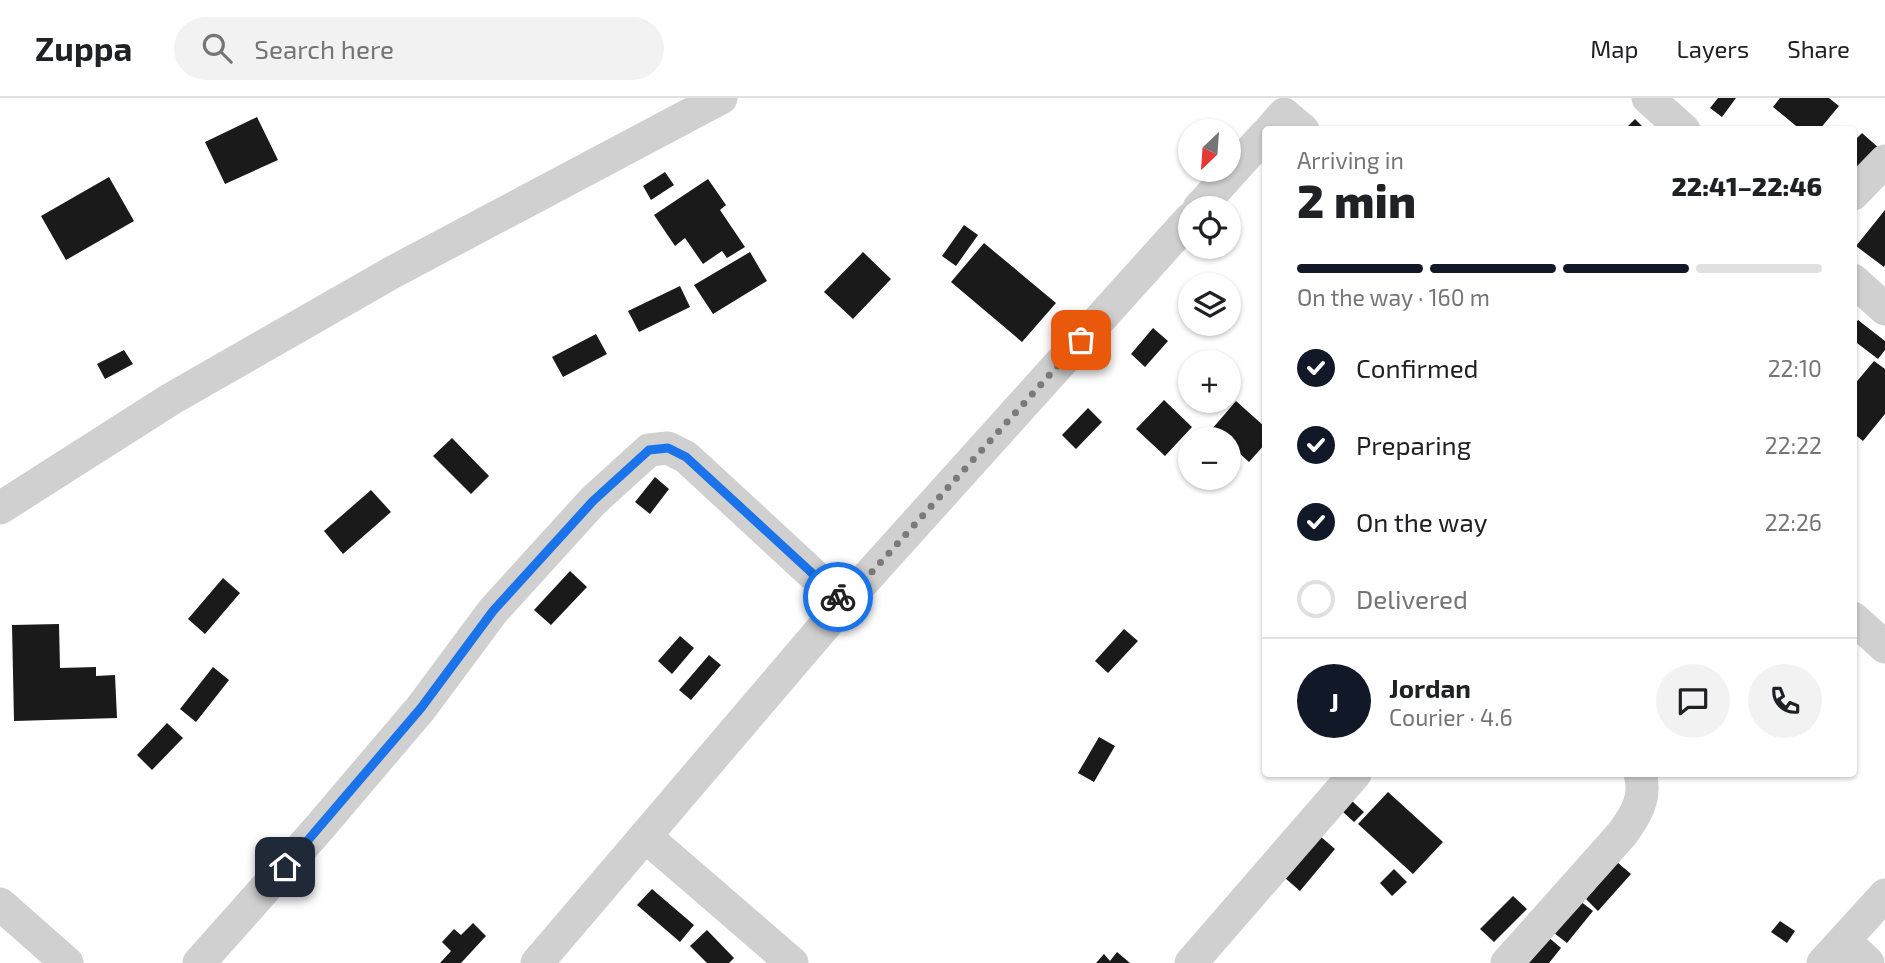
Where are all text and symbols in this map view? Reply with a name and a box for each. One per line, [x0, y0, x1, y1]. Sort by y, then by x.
search box [174, 17, 664, 80]
text: Zuppa [35, 28, 132, 68]
icon: search [198, 29, 236, 67]
text: Search here [254, 33, 394, 64]
text: Map [1590, 34, 1638, 63]
text: Layers [1676, 34, 1749, 63]
text: Share [1787, 34, 1850, 63]
north arrow [1178, 119, 1241, 182]
map controls [1178, 119, 1241, 490]
text: Arriving in [1297, 146, 1404, 174]
text: 22:41–22:46 [1671, 170, 1822, 201]
text: 2 min [1297, 172, 1416, 227]
button: locate [1178, 196, 1241, 259]
button: layers [1178, 273, 1241, 336]
text: On the way · 160 m [1297, 283, 1490, 311]
pin [1051, 310, 1111, 370]
icon: bag [1062, 321, 1100, 359]
icon: check [1297, 349, 1335, 387]
button: + [1178, 350, 1241, 413]
text: Confirmed [1356, 352, 1479, 383]
text: 22:10 [1768, 354, 1822, 382]
icon: check [1297, 426, 1335, 464]
button: − [1178, 427, 1241, 490]
text: Preparing [1356, 429, 1471, 460]
text: 22:22 [1765, 431, 1822, 459]
icon: check [1297, 503, 1335, 541]
text: On the way [1356, 506, 1487, 537]
text: 22:26 [1765, 508, 1822, 536]
courier [803, 562, 873, 632]
icon: bike [819, 578, 857, 616]
text: Delivered [1356, 583, 1468, 614]
button: chat [1656, 664, 1730, 738]
button: phone [1748, 664, 1822, 738]
text: Jordan [1389, 672, 1471, 703]
text: J [1329, 686, 1339, 717]
text: Courier · 4.6 [1389, 703, 1513, 731]
pin [255, 837, 315, 897]
icon: home [266, 848, 304, 886]

